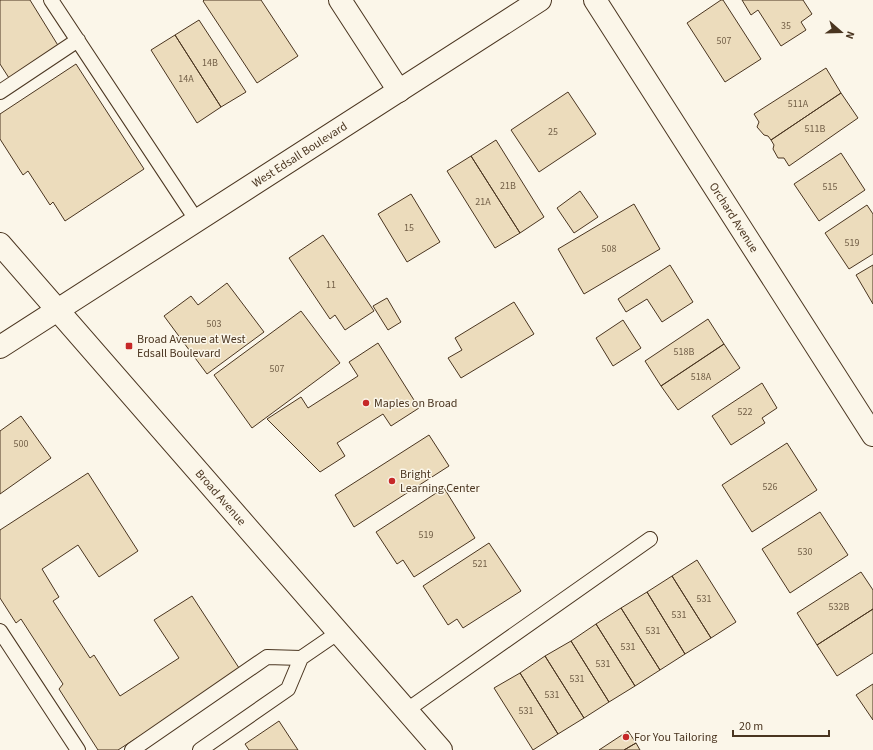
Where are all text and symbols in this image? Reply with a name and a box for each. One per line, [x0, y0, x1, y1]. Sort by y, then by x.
north arrow [821, 12, 861, 52]
house number: 35 [781, 19, 791, 33]
text: N [842, 29, 858, 41]
house number: 507 [717, 34, 731, 48]
house number: 14B [202, 56, 218, 70]
house number: 14A [178, 72, 194, 86]
house number: 511A [788, 97, 809, 111]
street label: West Edsall Boulevard [248, 118, 351, 192]
house number: 511B [805, 122, 826, 136]
house number: 25 [548, 125, 558, 139]
house number: 21B [500, 179, 516, 193]
street label: Orchard Avenue [705, 179, 763, 256]
house number: 515 [823, 180, 837, 194]
house number: 21A [475, 195, 491, 209]
house number: 15 [404, 221, 414, 235]
house number: 519 [845, 236, 859, 250]
house number: 508 [602, 242, 616, 256]
house number: 11 [326, 278, 336, 292]
house number: 503 [207, 317, 221, 331]
place label: Broad Avenue at West Edsall Boulevard [137, 331, 246, 362]
marker: Broad Avenue at West Edsall Boulevard [124, 341, 134, 351]
house number: 518B [674, 345, 695, 359]
house number: 507 [270, 362, 284, 376]
house number: 518A [691, 370, 712, 384]
place label: Maples on Broad [374, 395, 458, 412]
marker: Maples on Broad [361, 398, 371, 408]
house number: 522 [738, 405, 752, 419]
house number: 500 [14, 437, 28, 451]
street label: Broad Avenue [191, 465, 250, 529]
place label: Bright Learning Center [400, 466, 480, 497]
marker: Bright Learning Center [387, 476, 397, 486]
house number: 526 [763, 480, 777, 494]
house number: 519 [419, 528, 433, 542]
house number: 530 [798, 545, 812, 559]
house number: 521 [473, 557, 487, 571]
house number: 531 [697, 592, 711, 606]
house number: 532B [829, 600, 850, 614]
house number: 531 [672, 608, 686, 622]
house number: 531 [646, 624, 660, 638]
house number: 531 [621, 640, 635, 654]
house number: 531 [596, 657, 610, 671]
house number: 531 [570, 672, 584, 686]
house number: 531 [545, 688, 559, 702]
house number: 531 [519, 704, 533, 718]
scale bar [733, 712, 829, 738]
text: 20 m [739, 718, 763, 735]
place label: For You Tailoring [634, 729, 717, 746]
marker: For You Tailoring [621, 732, 631, 742]

